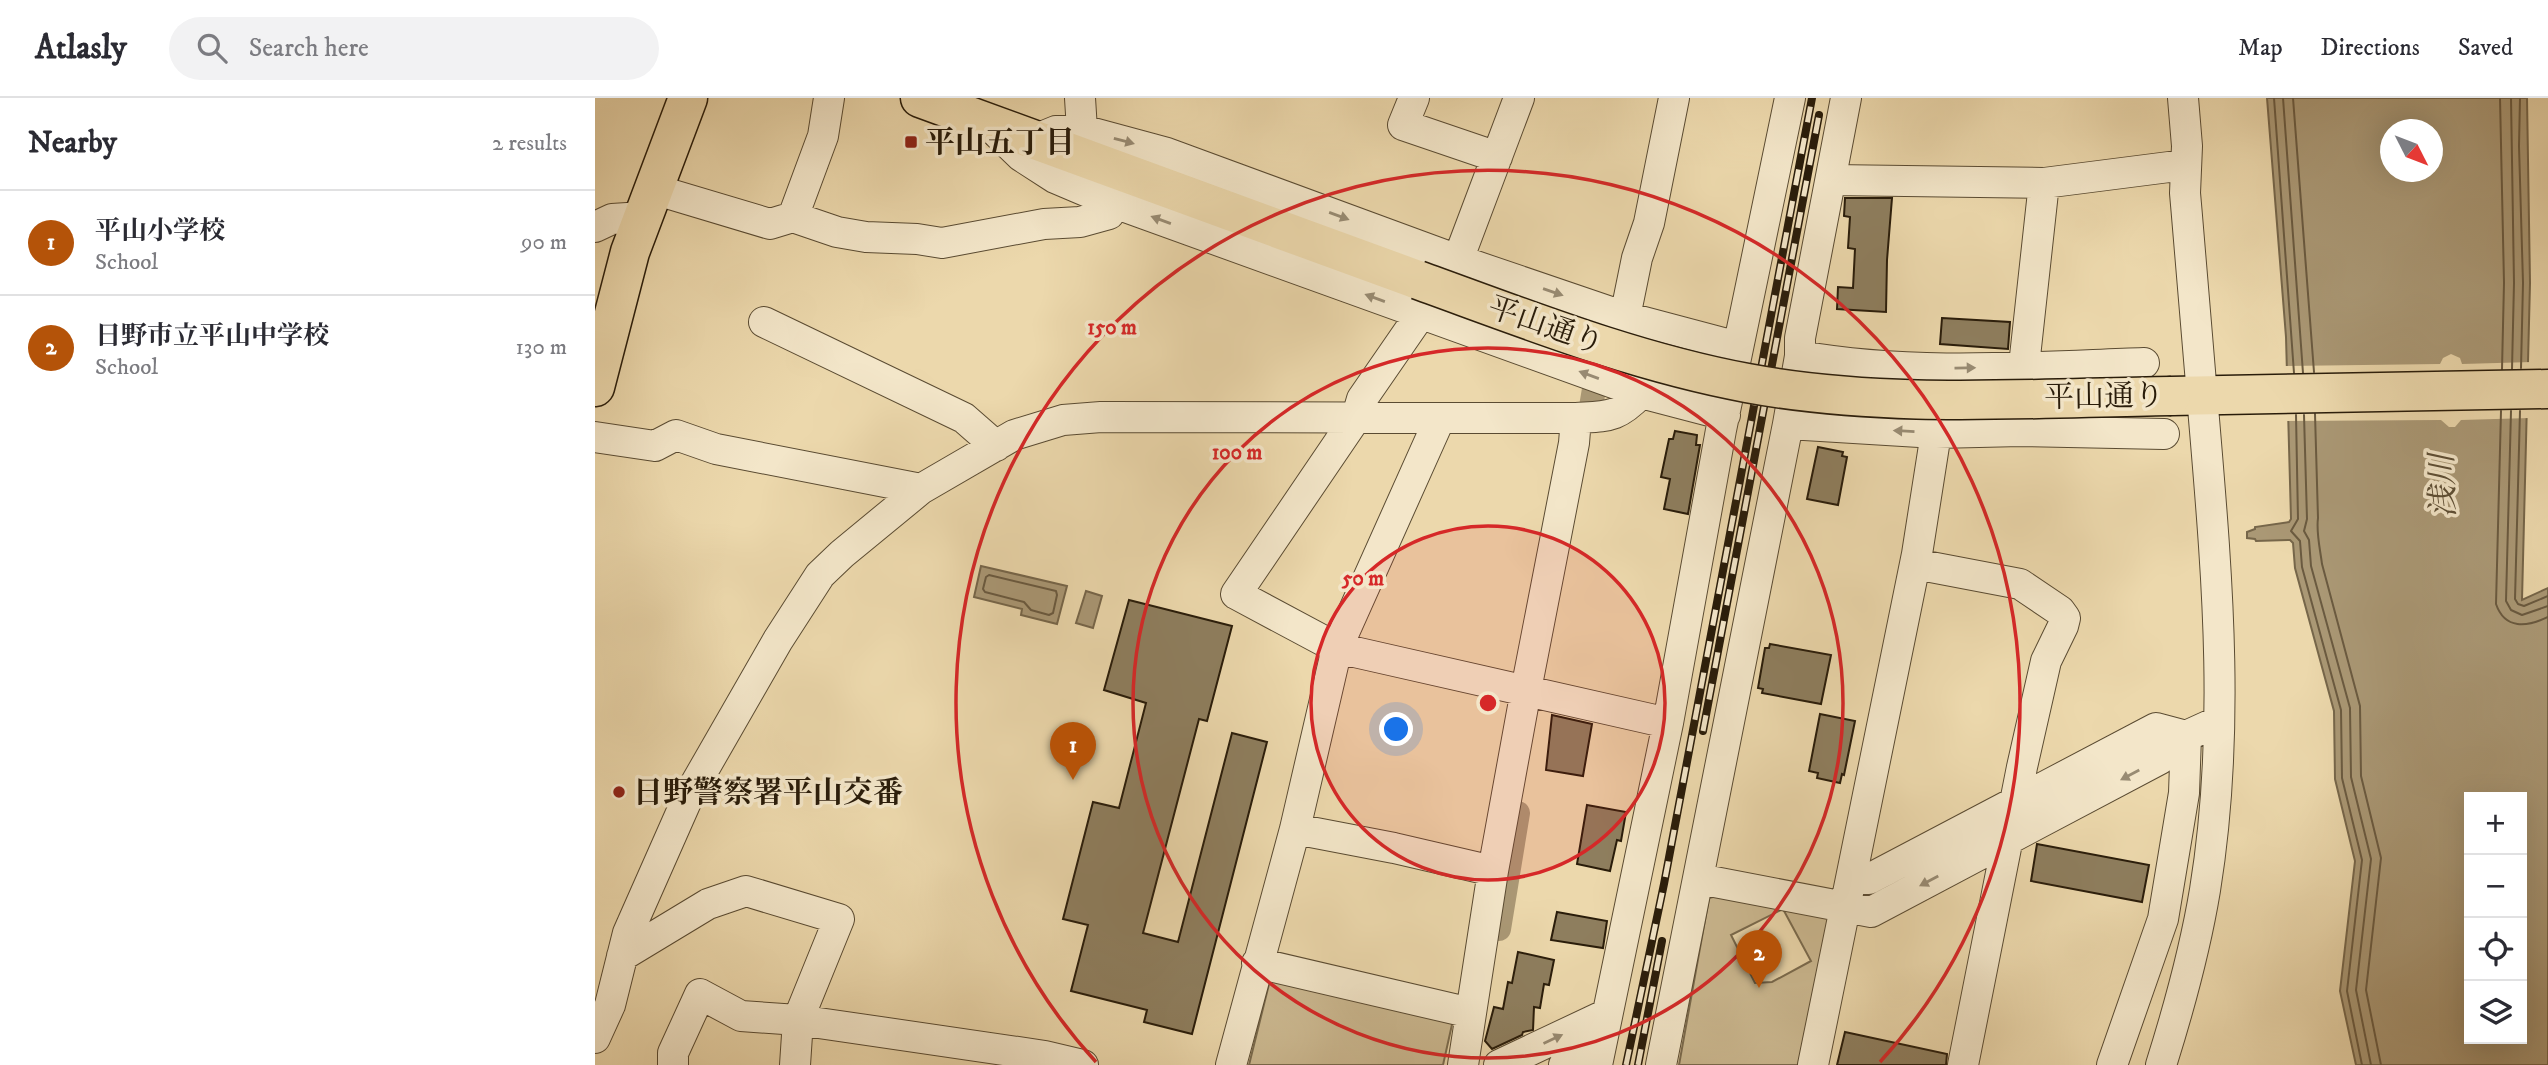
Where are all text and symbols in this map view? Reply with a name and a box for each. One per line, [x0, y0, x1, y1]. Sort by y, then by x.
search box [169, 17, 659, 80]
text: Atlasly [35, 28, 127, 69]
icon: search [193, 29, 231, 67]
text: Search here [249, 32, 369, 65]
text: Map [2238, 33, 2283, 63]
text: Directions [2321, 33, 2420, 63]
text: Saved [2458, 33, 2513, 63]
north arrow [2380, 119, 2443, 182]
text: Nearby [28, 125, 117, 162]
place label: 平山五丁目 [925, 125, 1075, 162]
text: 2 results [492, 129, 567, 158]
marker: 平山五丁目 [903, 134, 919, 150]
one-way arrow [1113, 136, 1135, 147]
one-way arrow [1328, 210, 1349, 221]
one-way arrow [1150, 214, 1171, 225]
text: 平山小学校 [95, 215, 225, 248]
text: 1 [47, 228, 55, 257]
text: 90 m [521, 228, 567, 257]
text: School [95, 248, 158, 277]
one-way arrow [1542, 287, 1563, 298]
street label: 平山通り [1483, 289, 1608, 363]
one-way arrow [1364, 292, 1385, 303]
text: 150 m [1087, 315, 1137, 341]
text: 日野市立平山中学校 [95, 320, 329, 353]
text: 2 [45, 333, 57, 362]
text: 130 m [515, 333, 567, 362]
text: School [95, 353, 158, 382]
one-way arrow [1954, 362, 1976, 374]
one-way arrow [1579, 369, 1600, 380]
street label: 平山通り [2044, 378, 2164, 417]
one-way arrow [1892, 426, 1914, 437]
text: 100 m [1212, 440, 1262, 466]
water label: 浅川 [2423, 450, 2465, 519]
text: 50 m [1341, 566, 1384, 592]
centre of rings [1476, 691, 1500, 715]
your location [1379, 712, 1413, 746]
pin: 1 [1050, 722, 1096, 780]
one-way arrow [2120, 769, 2140, 781]
place label: 日野警察署平山交番 [633, 775, 903, 812]
marker: 日野警察署平山交番 [611, 784, 627, 800]
map controls [2464, 792, 2527, 1044]
button: + [2464, 792, 2527, 855]
button: − [2464, 855, 2527, 918]
one-way arrow [1919, 875, 1939, 887]
button: locate [2464, 918, 2527, 981]
pin: 2 [1736, 930, 1782, 988]
button: layers [2464, 981, 2527, 1044]
one-way arrow [1543, 1034, 1563, 1045]

